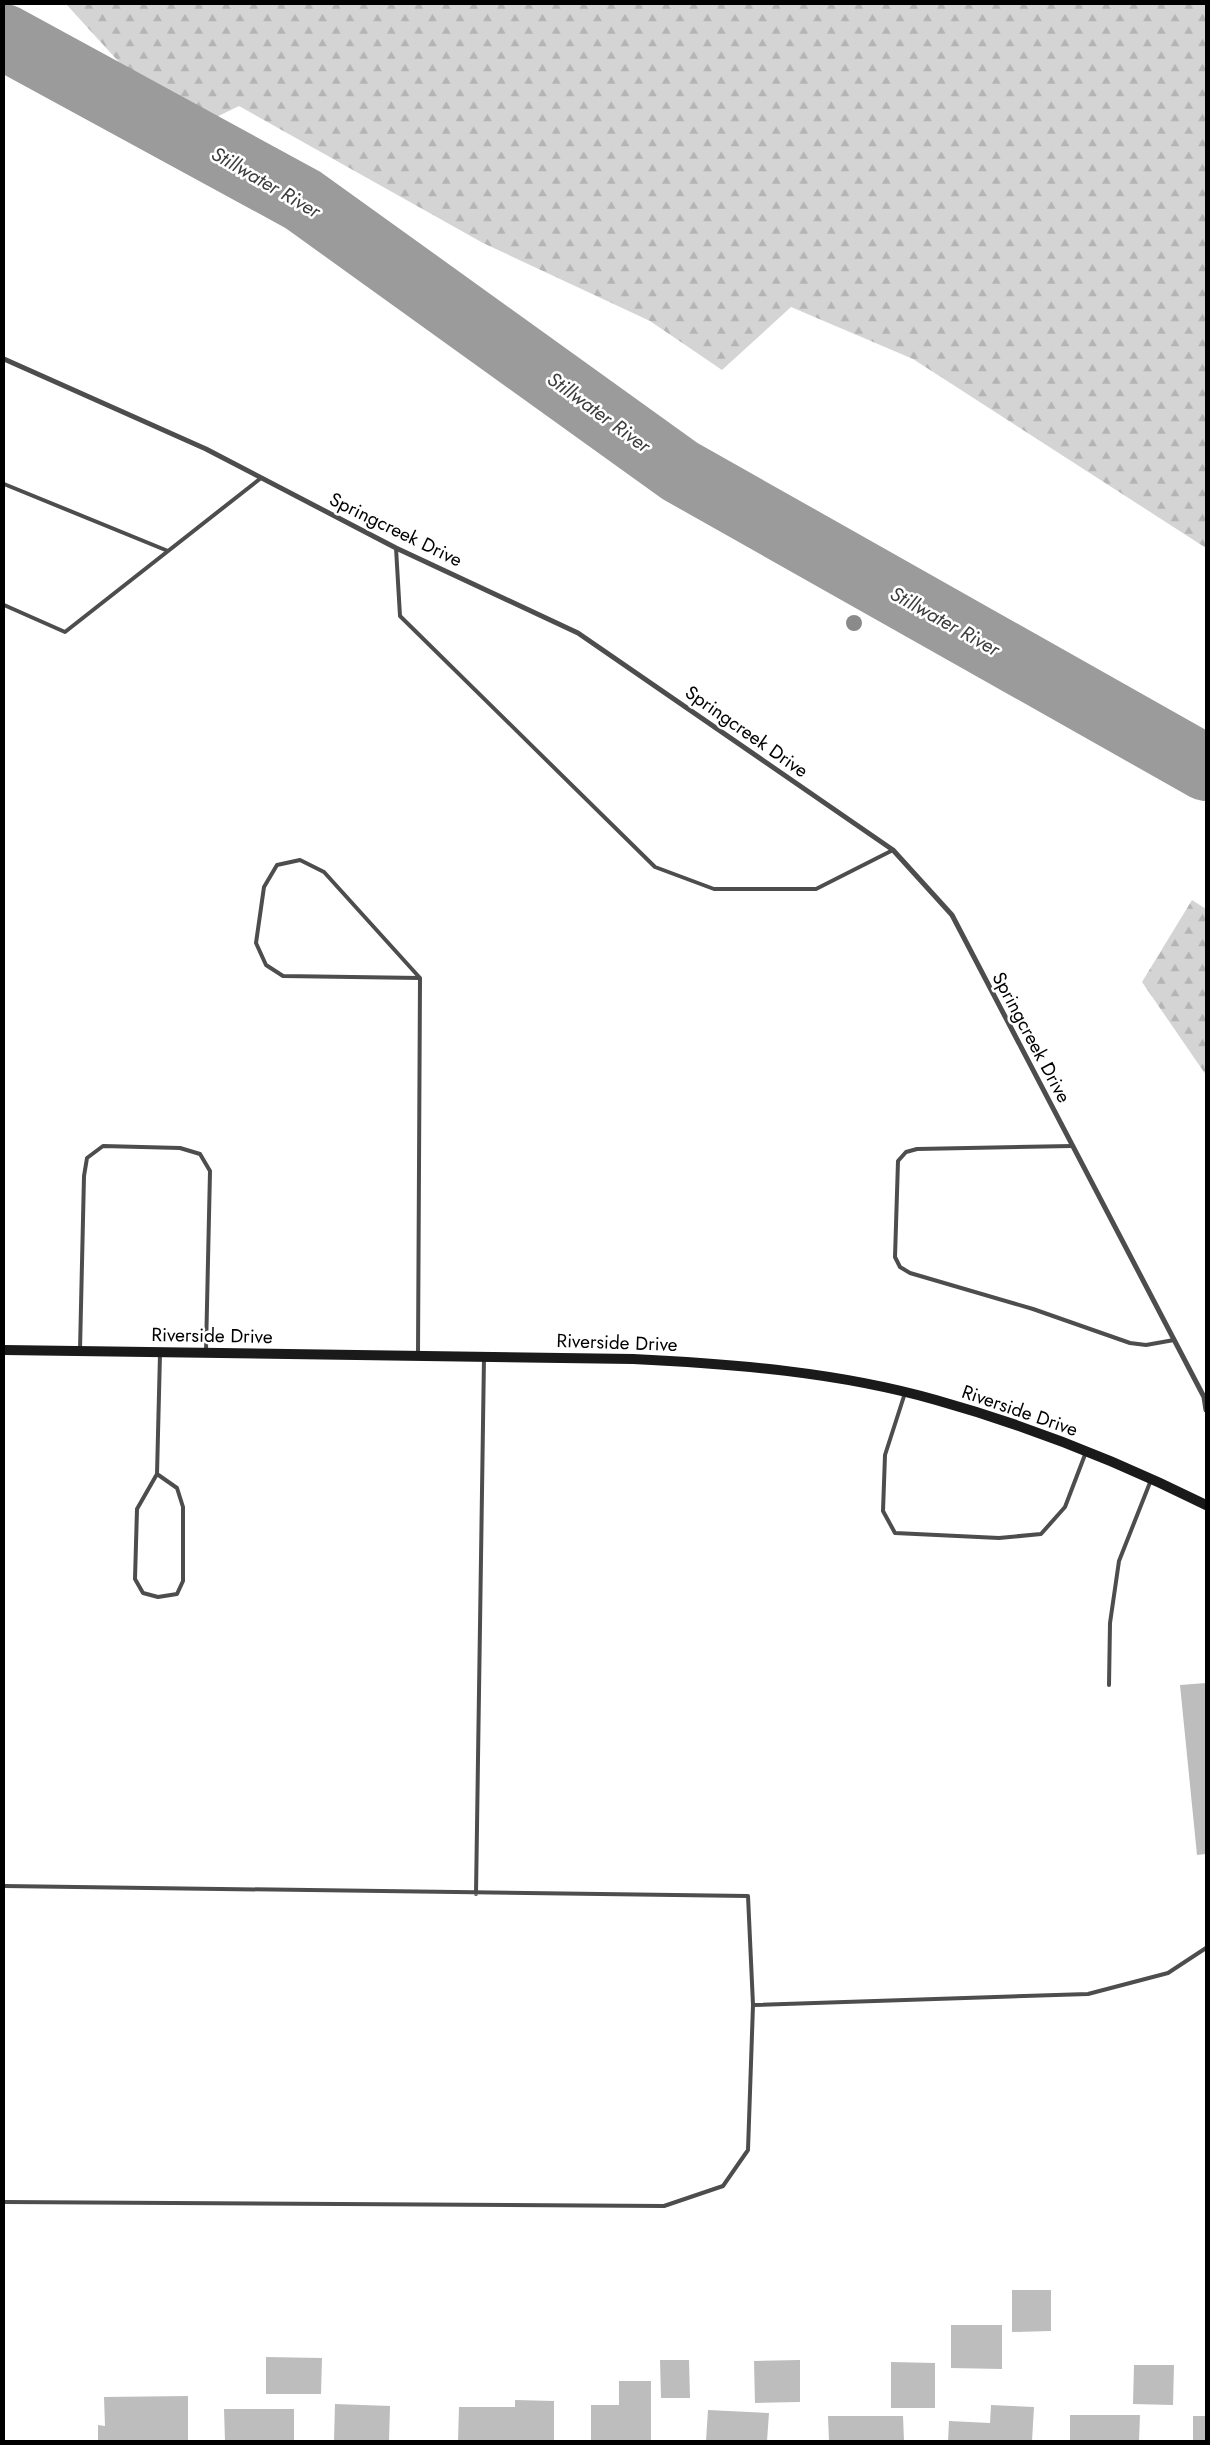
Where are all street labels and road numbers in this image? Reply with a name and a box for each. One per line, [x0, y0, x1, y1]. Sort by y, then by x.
street label: Springcreek Drive [325, 486, 467, 573]
street label: Springcreek Drive [680, 679, 814, 784]
street label: Springcreek Drive [986, 967, 1078, 1108]
street label: Riverside Drive [151, 1321, 273, 1350]
street label: Riverside Drive [556, 1327, 678, 1358]
street label: Riverside Drive [958, 1378, 1082, 1443]

